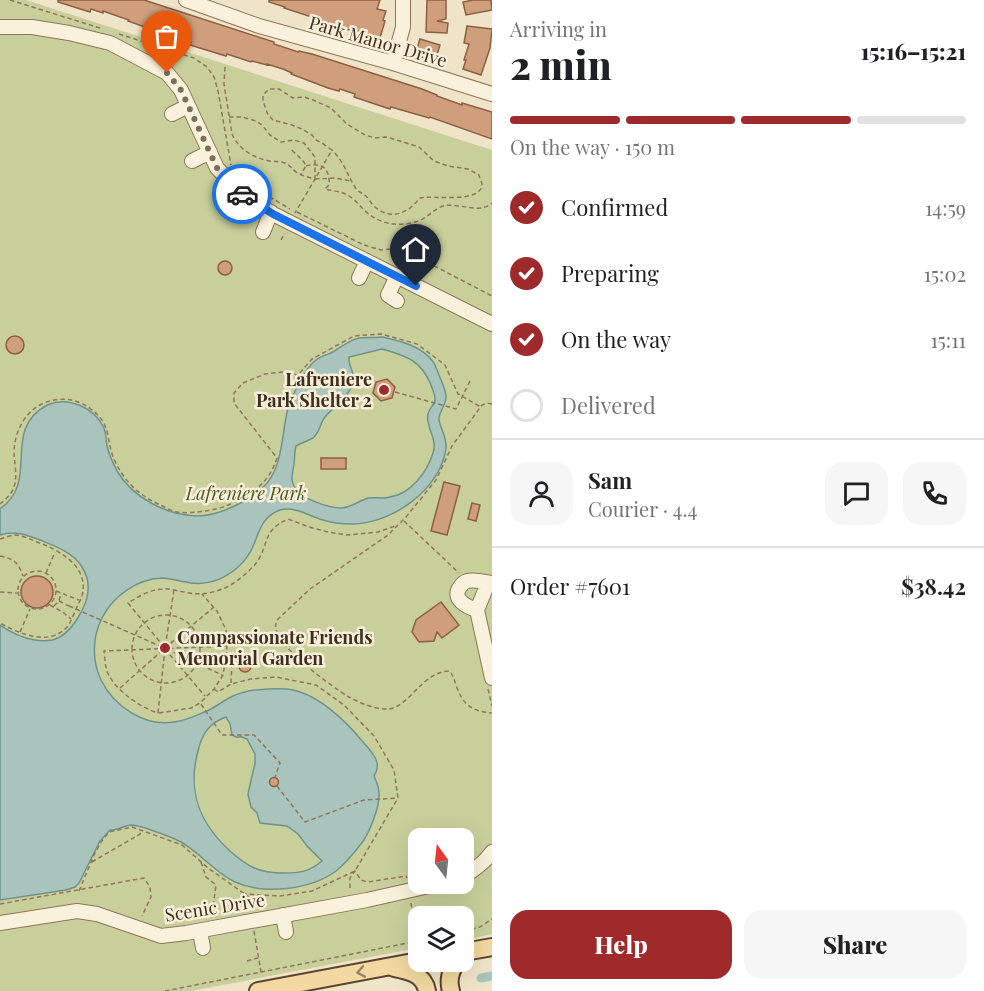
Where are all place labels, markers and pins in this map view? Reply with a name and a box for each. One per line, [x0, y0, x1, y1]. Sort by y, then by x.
pin [141, 11, 192, 73]
pin [390, 224, 441, 286]
place label: Lafreniere Park Shelter 2 [256, 367, 372, 412]
marker: Lafreniere Park Shelter 2 [377, 383, 391, 397]
place label: Compassionate Friends Memorial Garden [177, 625, 373, 670]
marker: Compassionate Friends Memorial Garden [158, 641, 172, 655]

